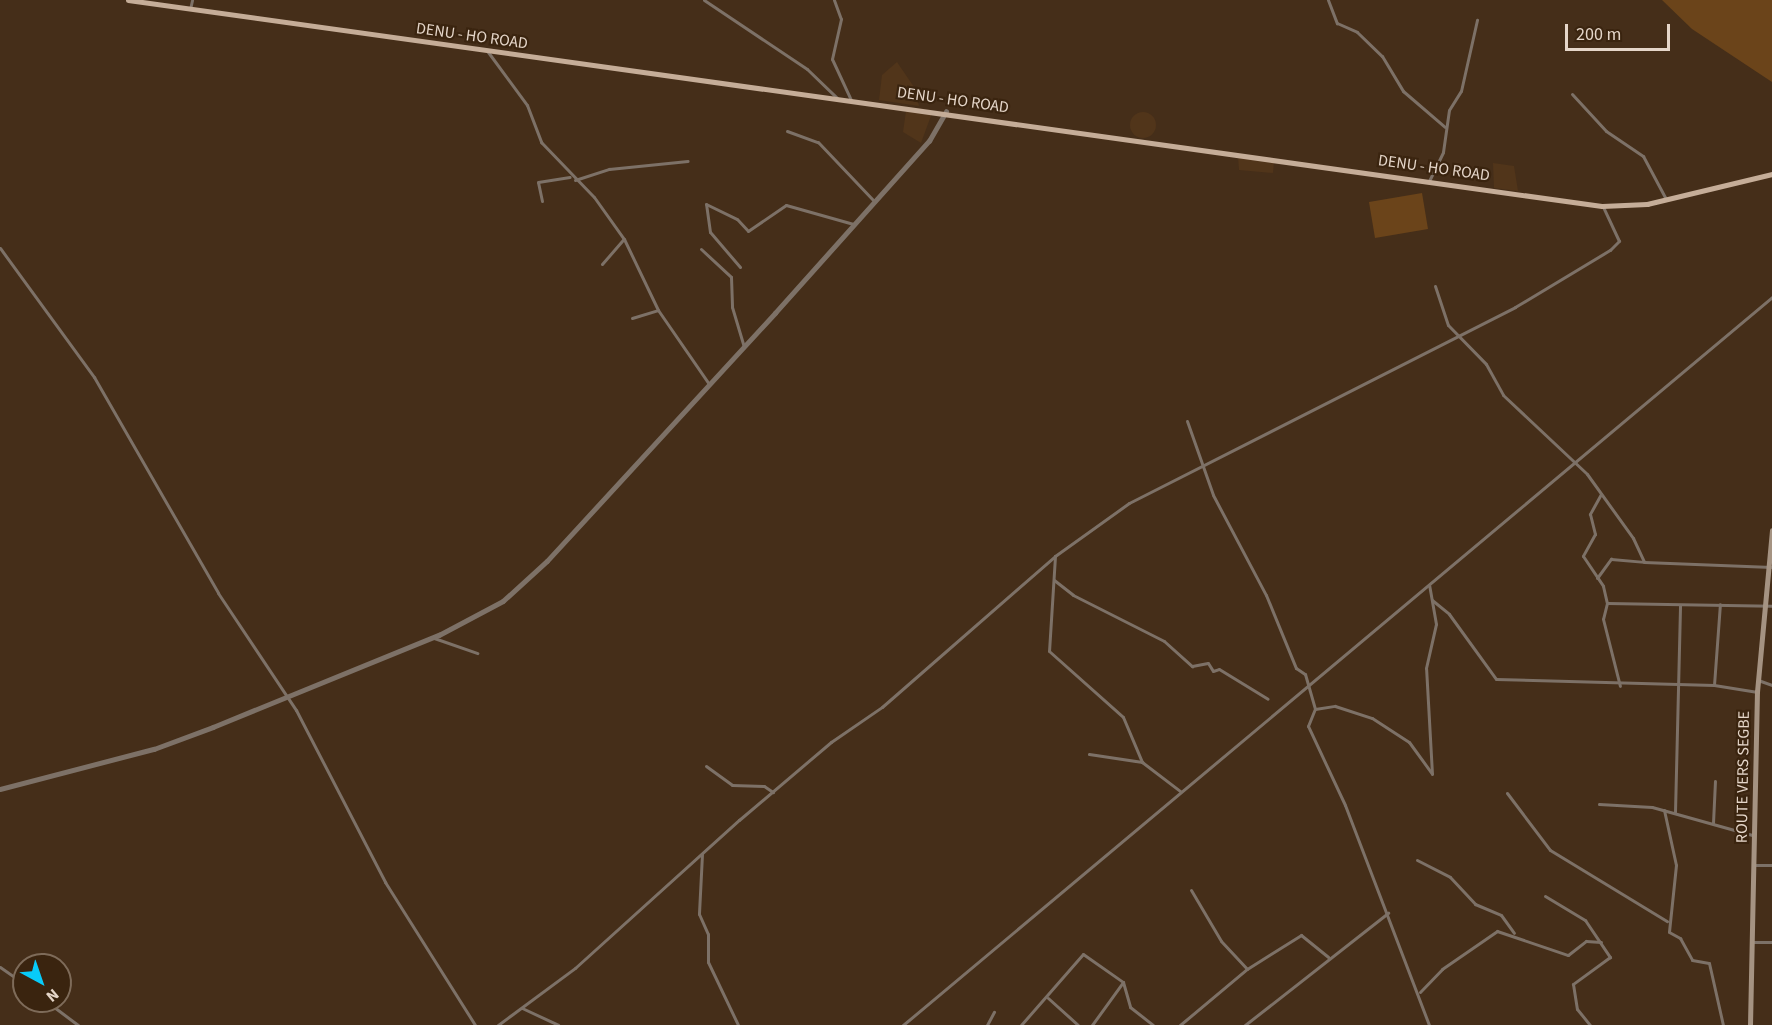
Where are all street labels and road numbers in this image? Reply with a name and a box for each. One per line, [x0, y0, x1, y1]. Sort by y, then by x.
street label: DENU - HO ROAD [415, 19, 529, 53]
street label: DENU - HO ROAD [896, 83, 1010, 117]
street label: DENU - HO ROAD [1377, 151, 1491, 185]
street label: ROUTE VERS SEGBE [1732, 711, 1754, 843]

